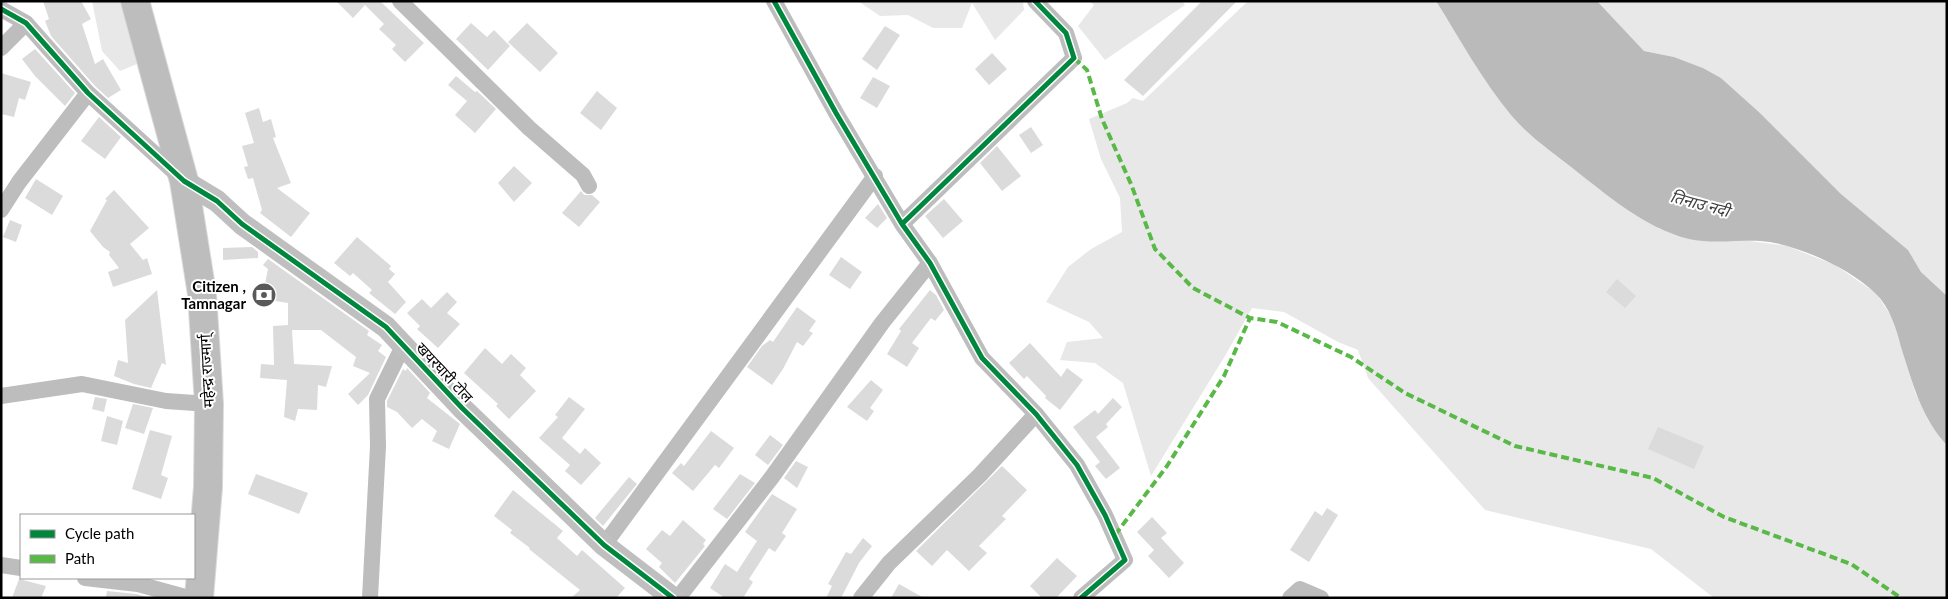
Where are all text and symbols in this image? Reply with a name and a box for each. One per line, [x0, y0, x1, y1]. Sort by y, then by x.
water label: तिनाउ नदी [1668, 186, 1734, 221]
place label: Citizen , Tamnagar [181, 277, 246, 312]
bank icon: Citizen , Tamnagar [251, 282, 277, 308]
street label: महेन्द्र राज्मार्ग् [195, 332, 219, 408]
street label: खयरघारी टोल [413, 338, 478, 406]
legend [20, 514, 195, 579]
text: Cycle path [65, 524, 134, 542]
text: Path [65, 549, 95, 567]

